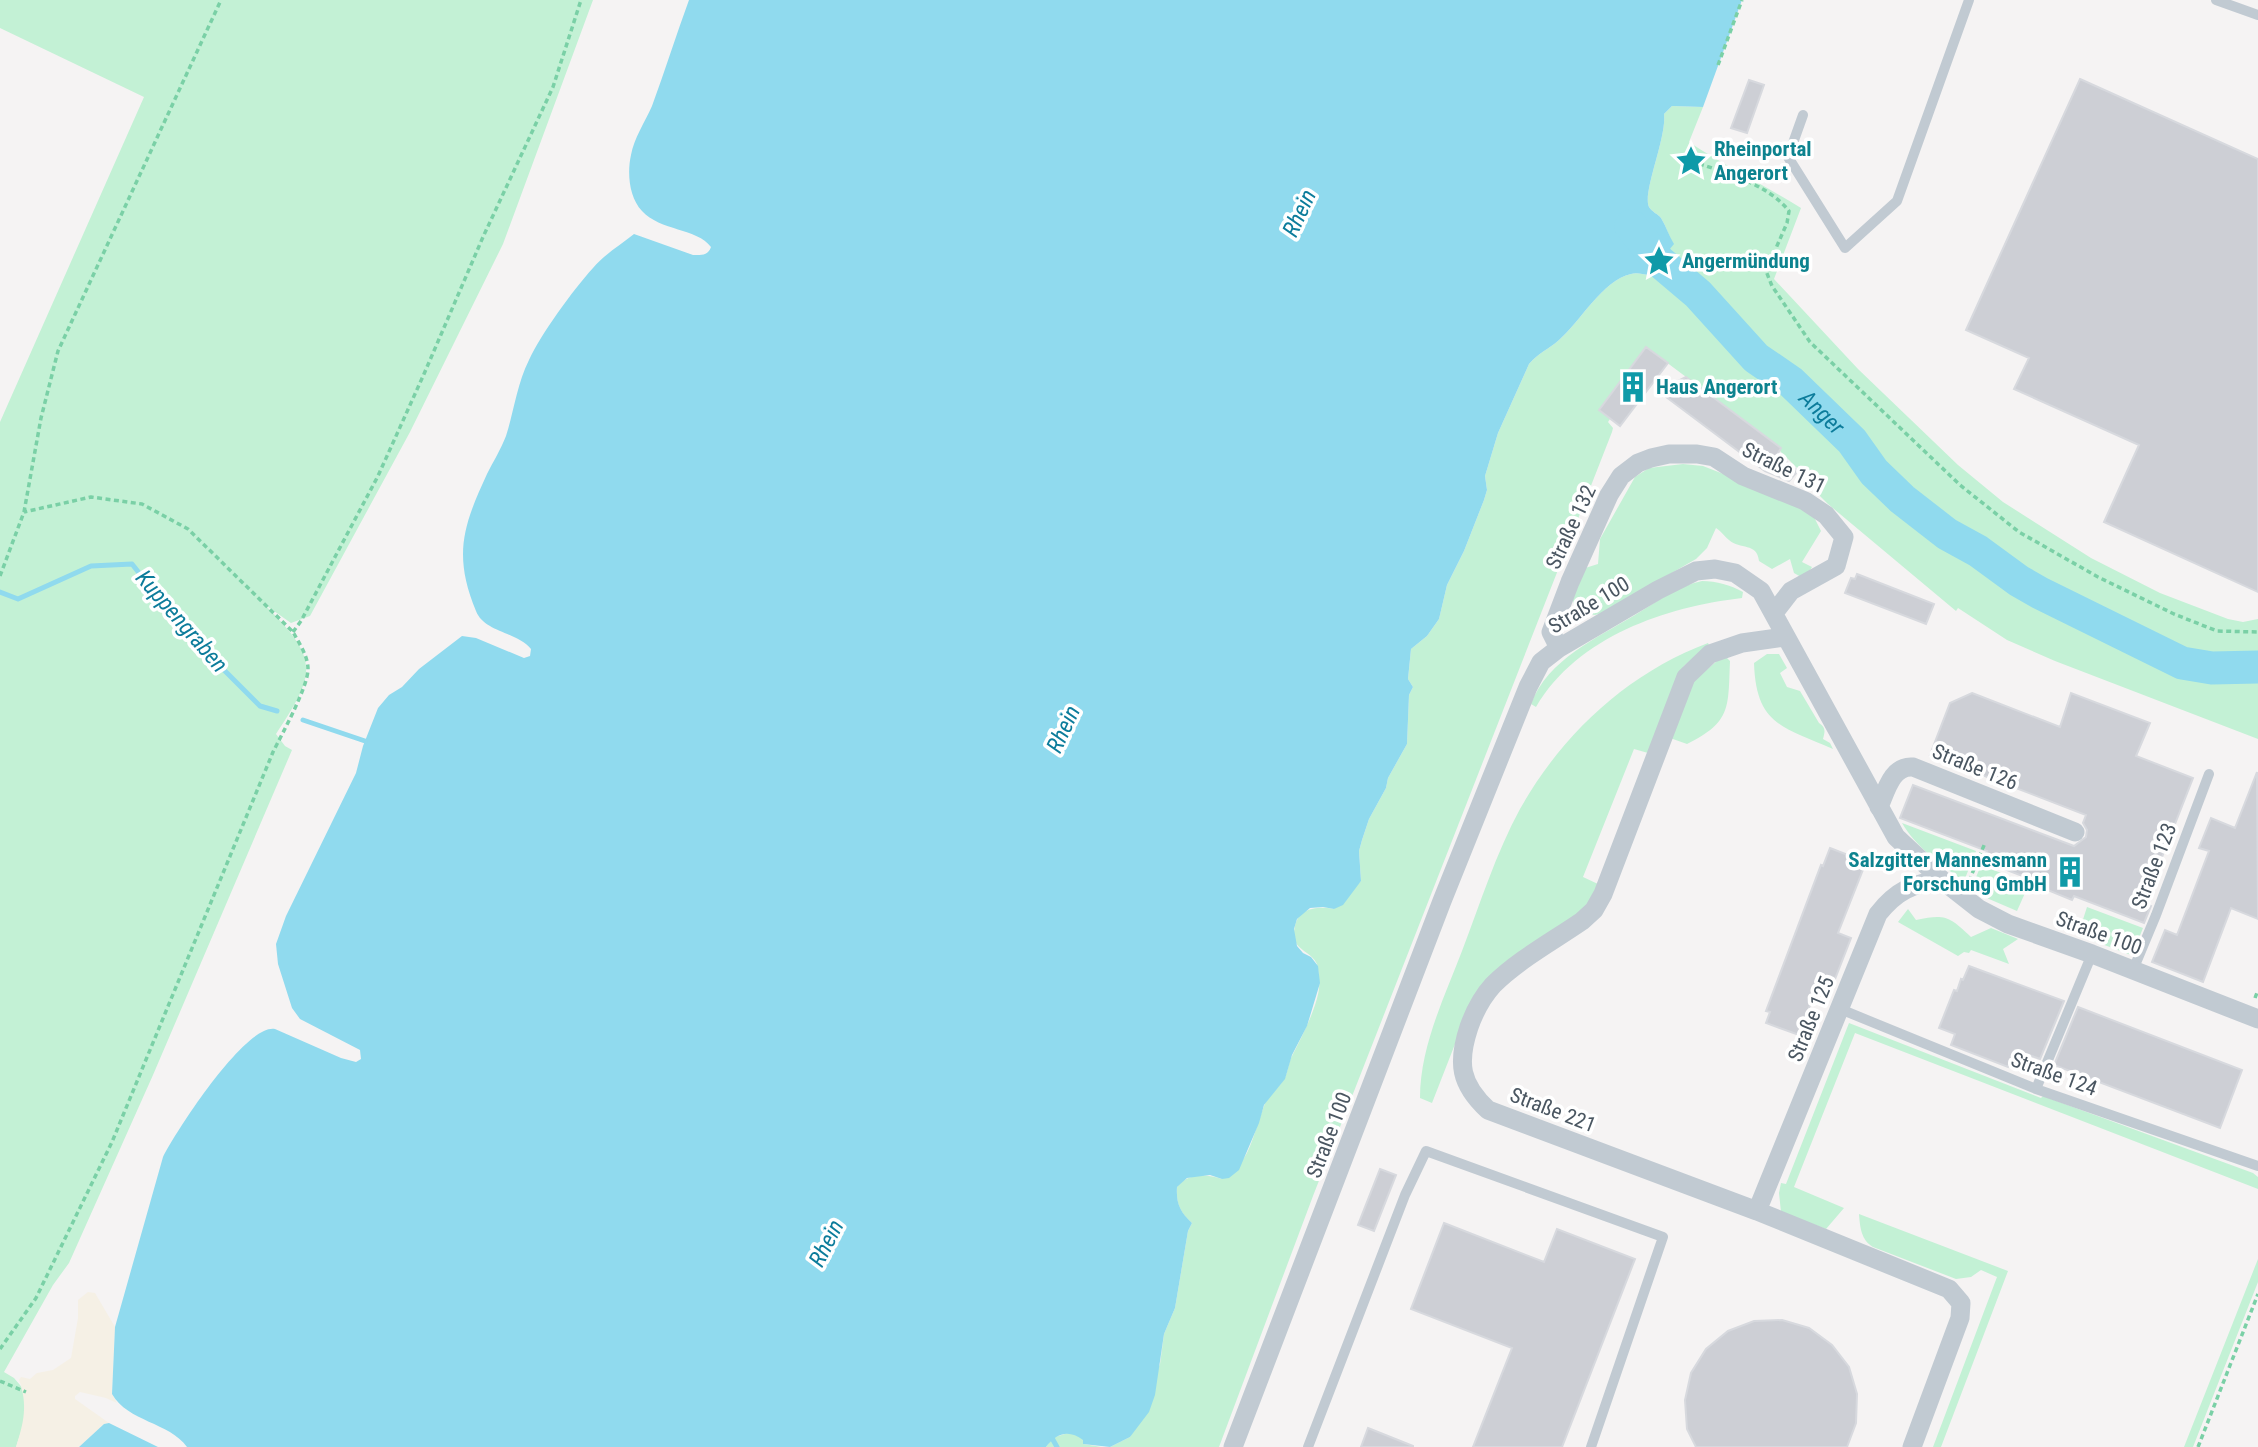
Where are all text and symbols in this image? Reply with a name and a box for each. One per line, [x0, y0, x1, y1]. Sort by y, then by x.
place label: Rheinportal Angerort [1714, 137, 1812, 185]
place icon: Rheinportal Angerort [1674, 144, 1708, 178]
water label: Rhein [1277, 185, 1322, 241]
place icon: Angermündung [1642, 244, 1676, 278]
place label: Angermündung [1682, 249, 1810, 273]
building icon: Haus Angerort [1616, 370, 1650, 404]
place label: Haus Angerort [1656, 375, 1777, 399]
water label: Anger [1793, 384, 1851, 441]
street label: Straße 131 [1738, 438, 1830, 498]
street label: Straße 132 [1541, 481, 1601, 573]
water label: Kuppengraben [130, 565, 233, 678]
street label: Straße 100 [1544, 572, 1634, 638]
water label: Rhein [1041, 701, 1086, 757]
street label: Straße 126 [1929, 739, 2021, 795]
street label: Straße 123 [2127, 820, 2181, 912]
place label: Salzgitter Mannesmann Forschung GmbH [1848, 848, 2047, 896]
building icon: Salzgitter Mannesmann Forschung GmbH [2053, 855, 2087, 889]
street label: Straße 100 [2053, 906, 2145, 960]
street label: Straße 125 [1783, 973, 1839, 1065]
street label: Straße 124 [2008, 1047, 2100, 1101]
street label: Straße 221 [1507, 1083, 1599, 1137]
street label: Straße 100 [1302, 1089, 1356, 1181]
water label: Rhein [803, 1215, 850, 1271]

